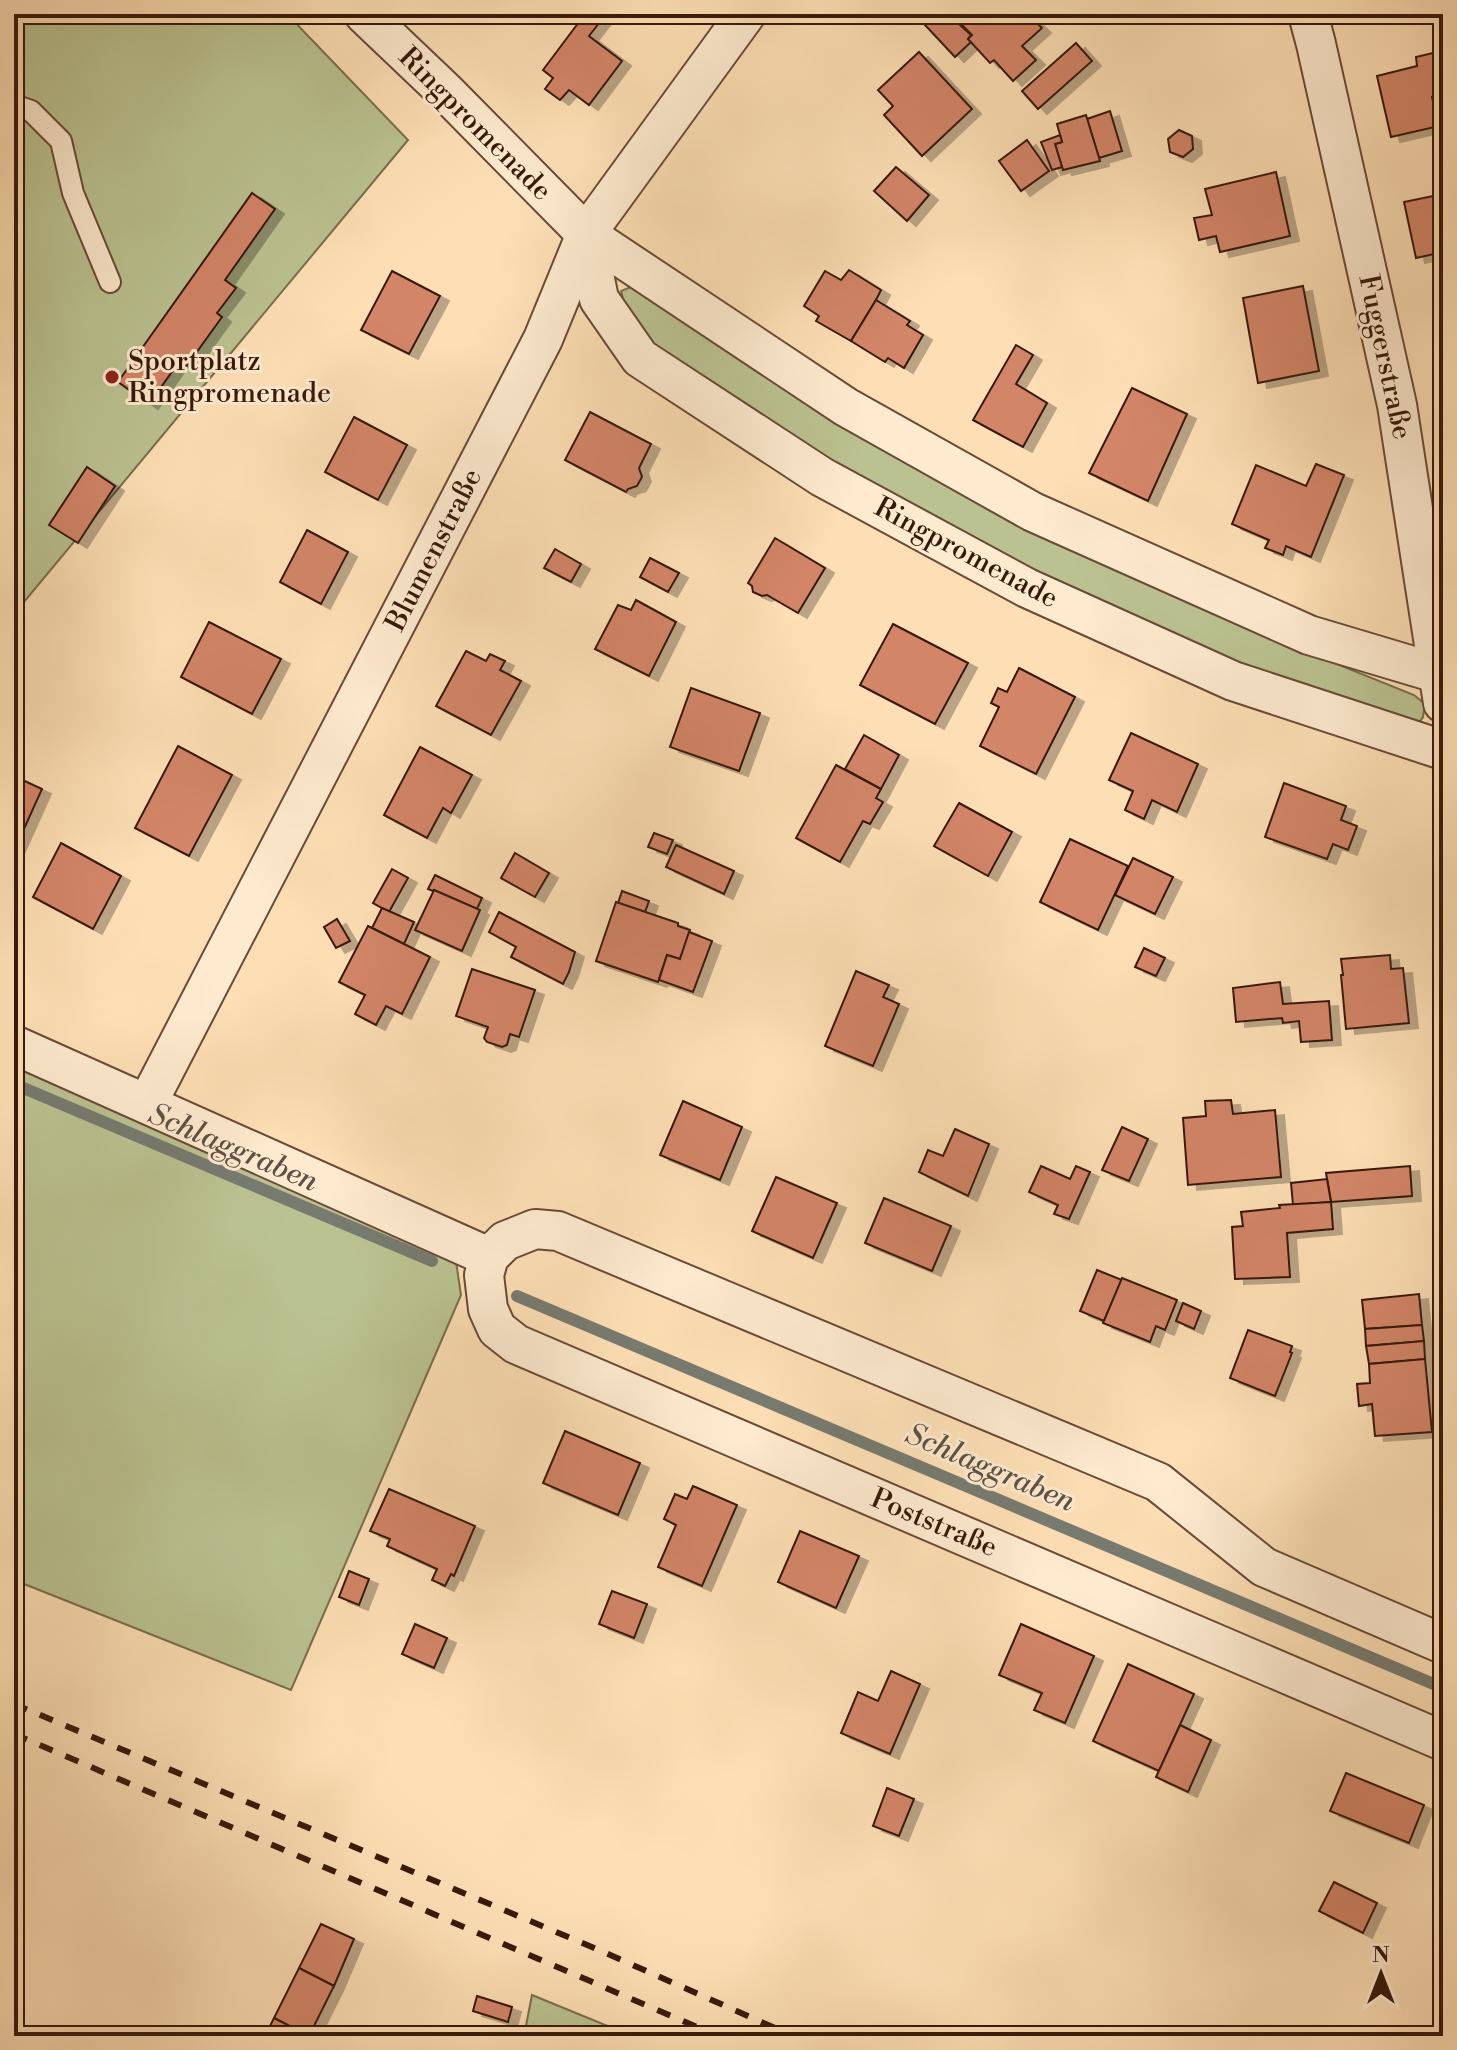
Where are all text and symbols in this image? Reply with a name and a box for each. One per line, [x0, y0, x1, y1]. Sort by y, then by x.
street label: Ringpromenade [391, 40, 559, 208]
street label: Fuggerstraße [1350, 271, 1420, 443]
place label: Sportplatz Ringpromenade [128, 344, 331, 411]
marker: Sportplatz Ringpromenade [103, 368, 121, 386]
street label: Blumenstraße [378, 463, 490, 638]
street label: Ringpromenade [868, 490, 1064, 616]
water label: Schlaggraben [143, 1095, 324, 1201]
water label: Schlaggraben [900, 1415, 1081, 1521]
street label: Poststraße [866, 1481, 1002, 1565]
north arrow [1341, 1934, 1421, 2014]
text: N [1372, 1942, 1390, 1969]

